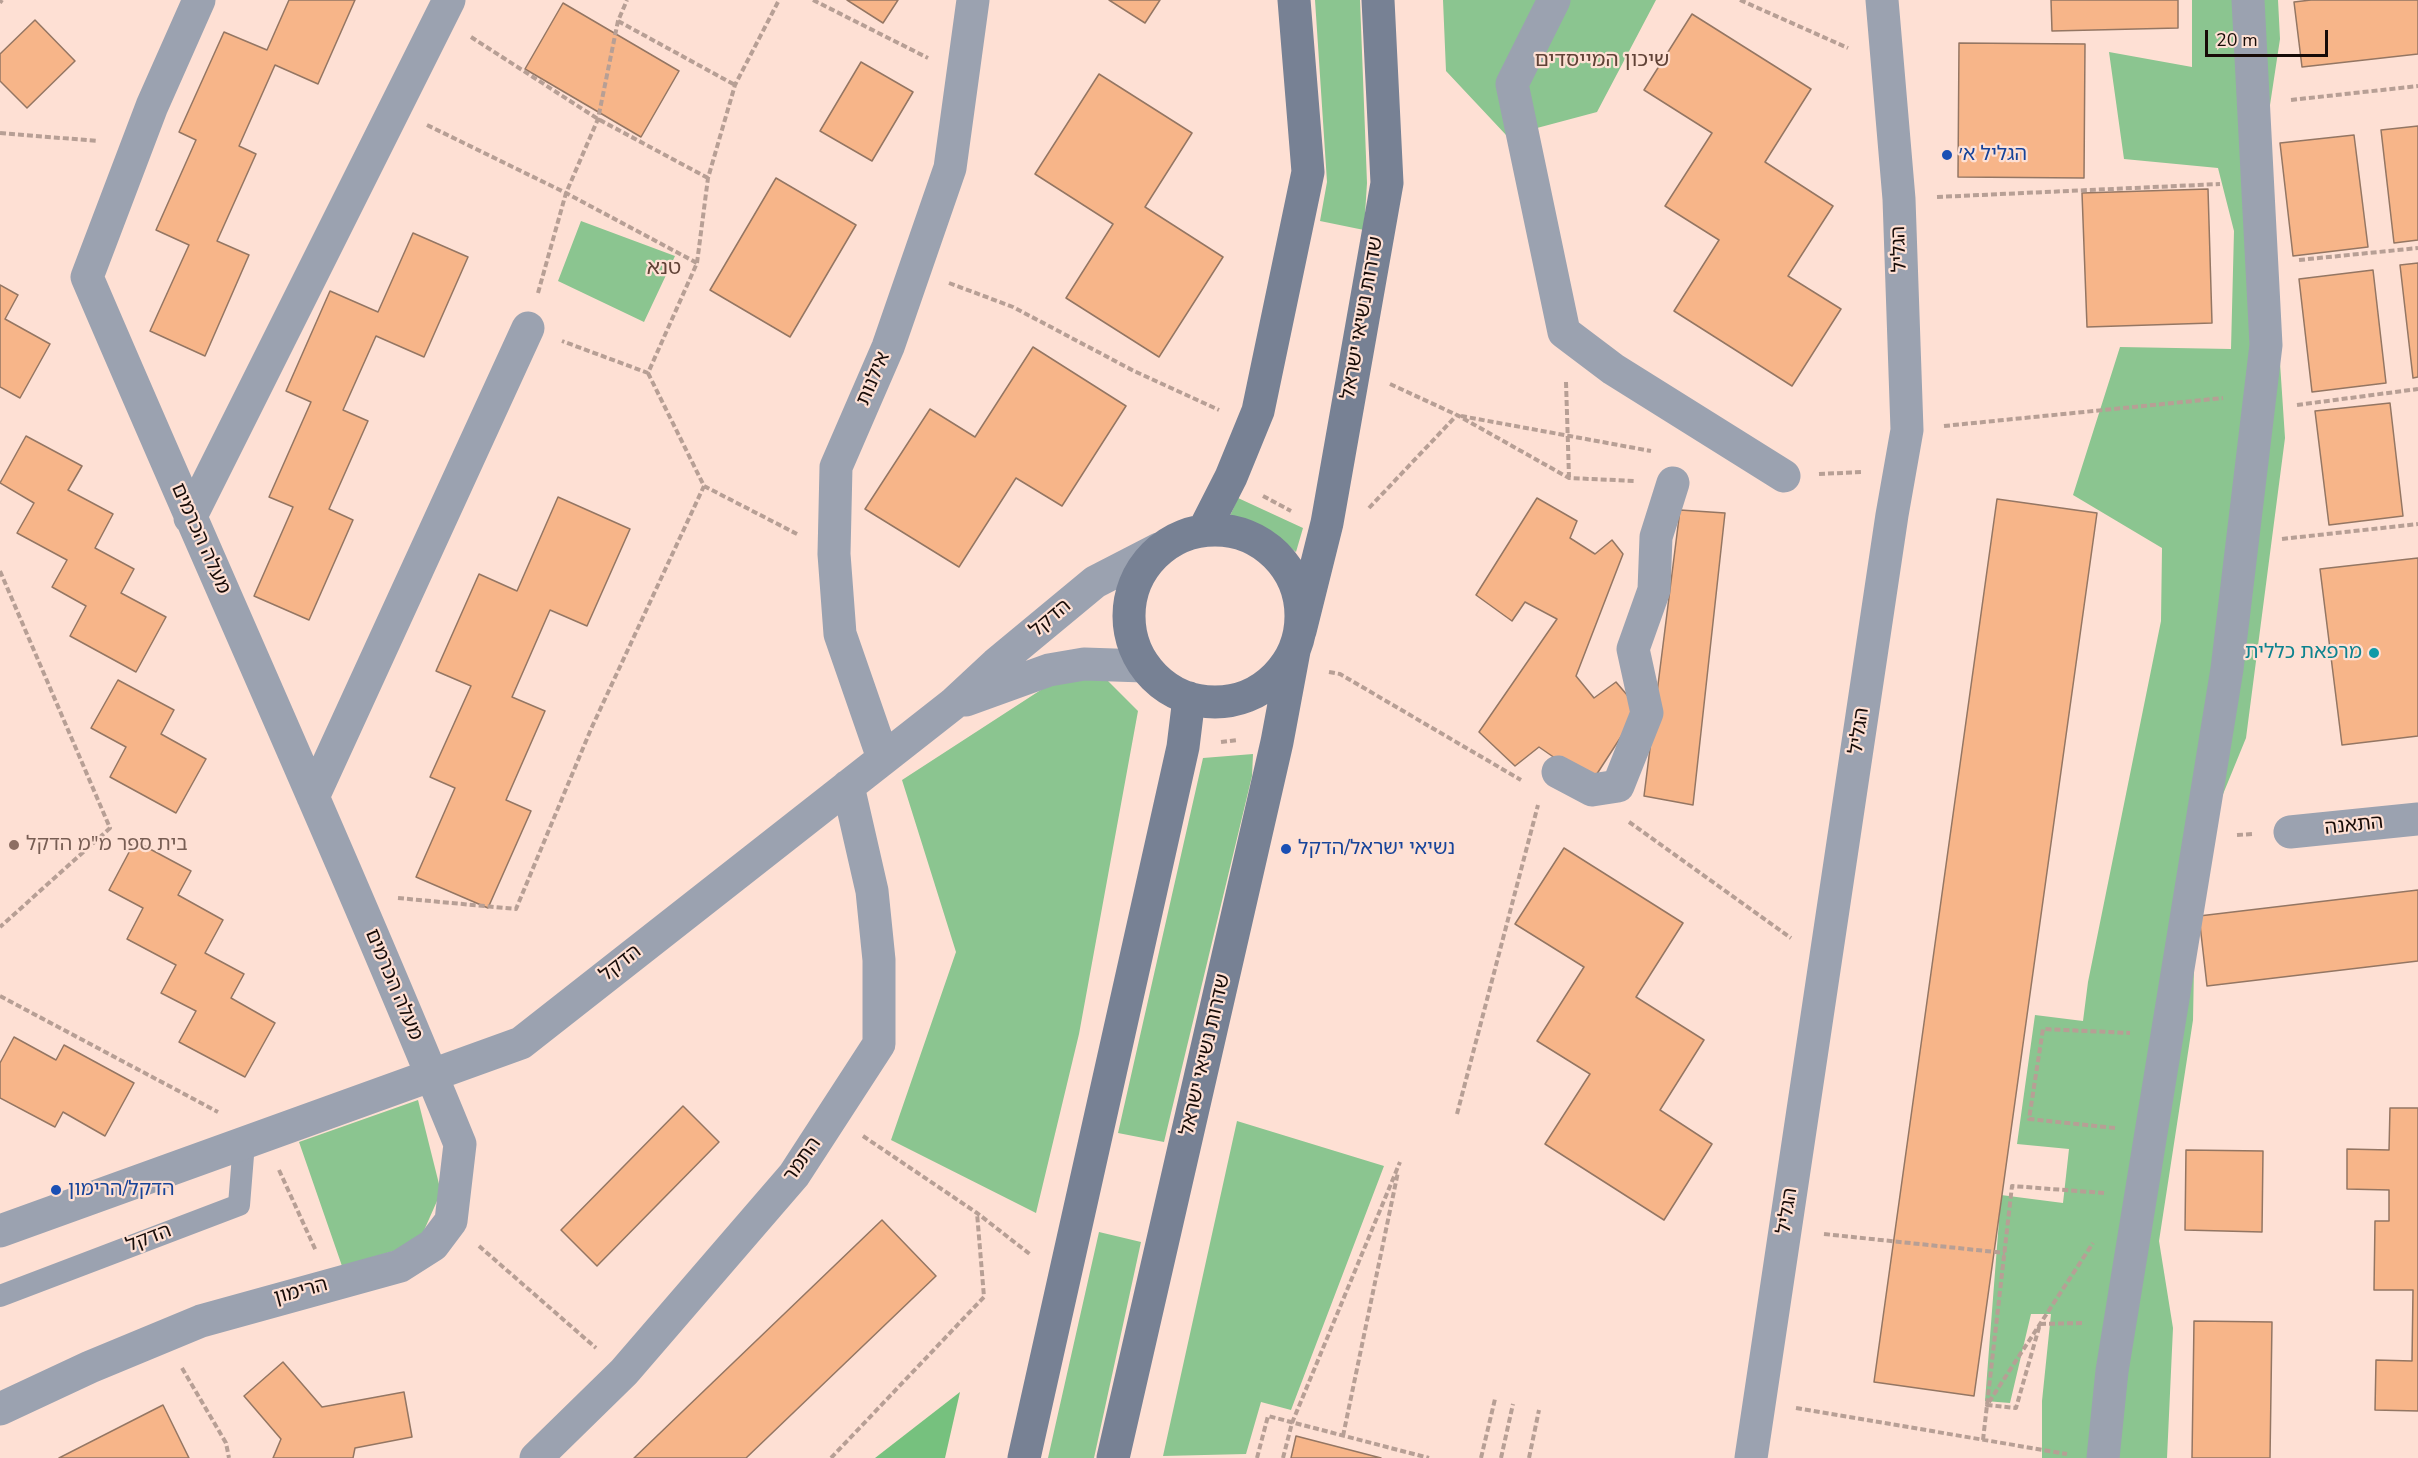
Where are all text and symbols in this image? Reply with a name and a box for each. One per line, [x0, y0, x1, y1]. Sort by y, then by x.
scale bar [2208, 18, 2331, 56]
text: 20 m [2216, 28, 2258, 52]
district label: שיכון המייסדים [1535, 48, 1669, 74]
place label: הגליל א׳ [1959, 143, 2027, 167]
marker: הגליל א׳ [1940, 148, 1954, 162]
street label: הגליל [1887, 225, 1913, 273]
street label: שדרות נשיאי ישראל [1337, 235, 1389, 401]
district label: טנא [647, 256, 681, 282]
street label: אילנות [852, 349, 896, 409]
street label: מעלה הכרמים [165, 480, 235, 598]
street label: הדקל [1026, 595, 1076, 643]
place label: מרפאת כללית [2245, 641, 2362, 665]
marker: מרפאת כללית [2367, 646, 2381, 660]
street label: הגליל [1845, 706, 1875, 756]
street label: התאנה [2323, 811, 2385, 841]
place label: בית ספר מ"מ הדקל [26, 833, 188, 857]
place label: נשיאי ישראל/הדקל [1298, 837, 1455, 861]
marker: בית ספר מ"מ הדקל [7, 838, 21, 852]
marker: נשיאי ישראל/הדקל [1279, 842, 1293, 856]
street label: מעלה הכרמים [359, 926, 427, 1044]
street label: הדקל [595, 940, 647, 988]
street label: שדרות נשיאי ישראל [1176, 972, 1236, 1138]
street label: התמר [779, 1133, 827, 1187]
place label: הדקל/הרימון [68, 1178, 175, 1202]
marker: הדקל/הרימון [49, 1183, 63, 1197]
street label: הגליל [1773, 1186, 1803, 1236]
street label: הדקל [123, 1219, 175, 1259]
street label: הרימון [272, 1273, 330, 1311]

